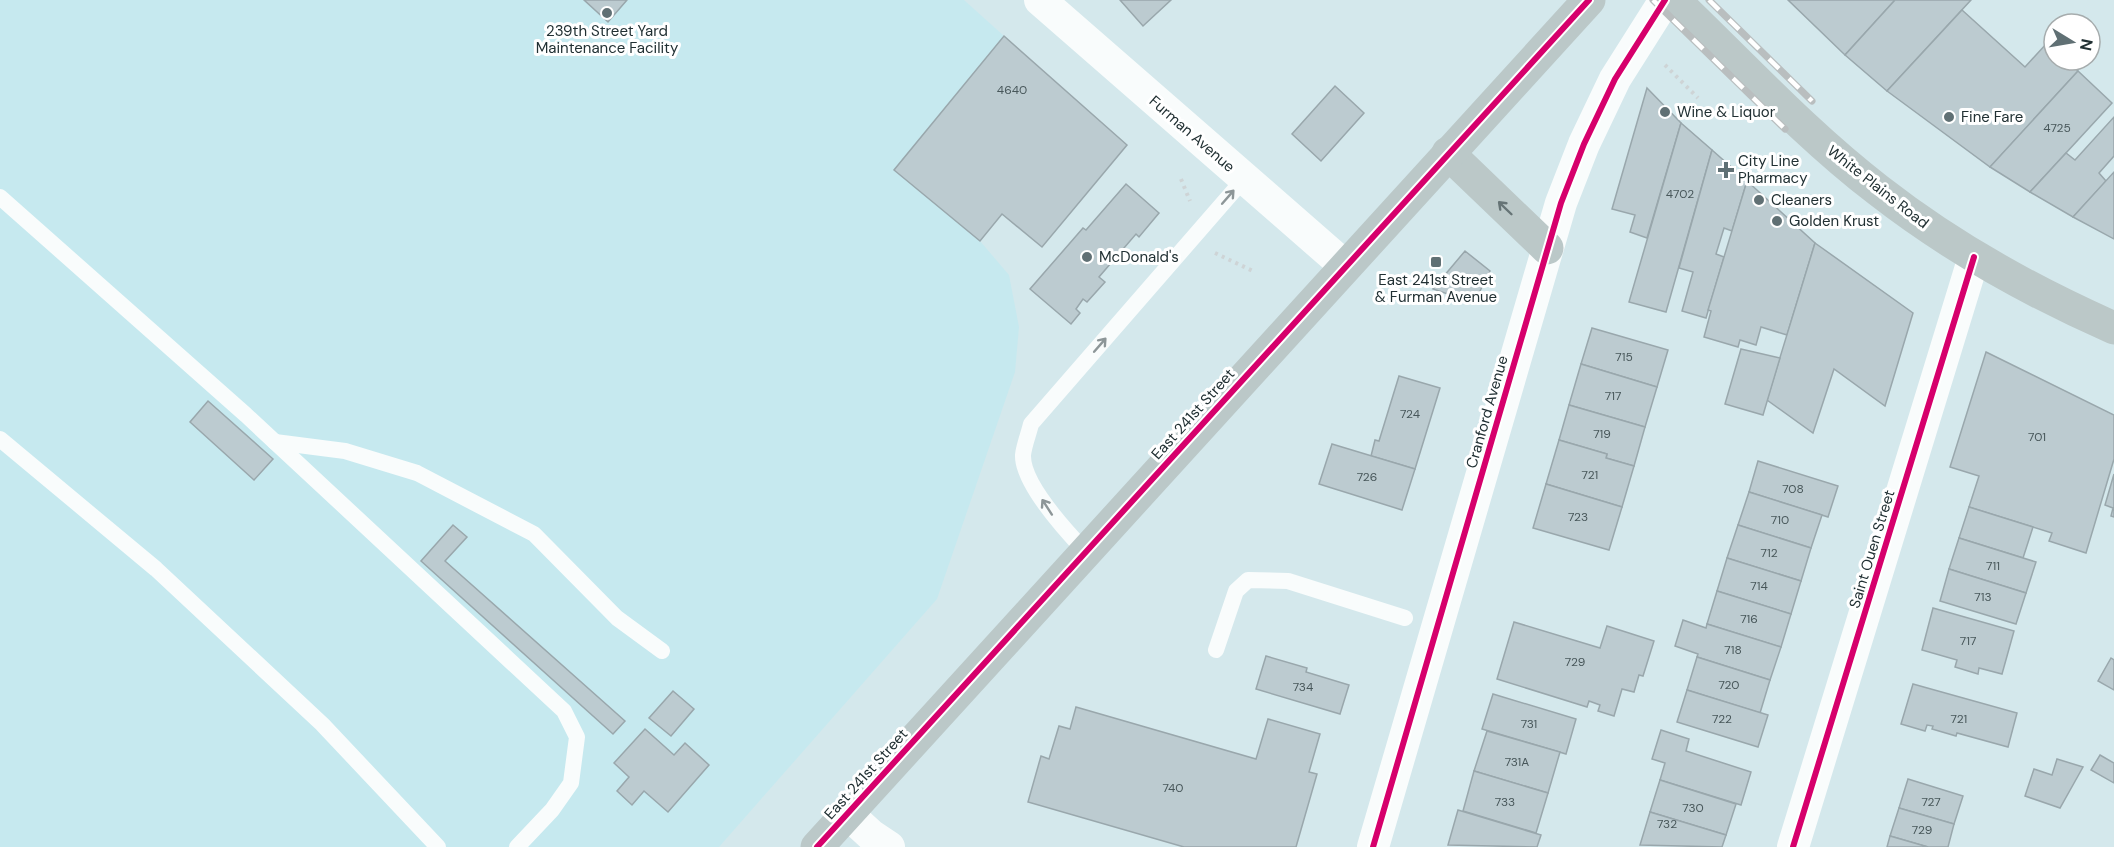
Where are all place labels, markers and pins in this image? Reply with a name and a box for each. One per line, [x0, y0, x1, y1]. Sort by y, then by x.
marker: 239th Street Yard Maintenance Facility [600, 6, 614, 20]
place label: 239th Street Yard Maintenance Facility [536, 21, 679, 58]
place label: Wine & Liquor [1677, 102, 1776, 122]
marker: Wine & Liquor [1658, 105, 1672, 119]
place label: Fine Fare [1961, 107, 2023, 127]
marker: Fine Fare [1942, 110, 1956, 124]
place label: City Line Pharmacy [1738, 151, 1808, 188]
marker: City Line Pharmacy [1719, 163, 1733, 177]
place label: Cleaners [1771, 190, 1832, 210]
marker: Cleaners [1752, 193, 1766, 207]
place label: Golden Krust [1789, 211, 1879, 231]
marker: Golden Krust [1770, 214, 1784, 228]
place label: McDonald's [1099, 247, 1179, 267]
marker: McDonald's [1080, 250, 1094, 264]
marker: East 241st Street & Furman Avenue [1429, 255, 1443, 269]
place label: East 241st Street & Furman Avenue [1375, 270, 1497, 307]

